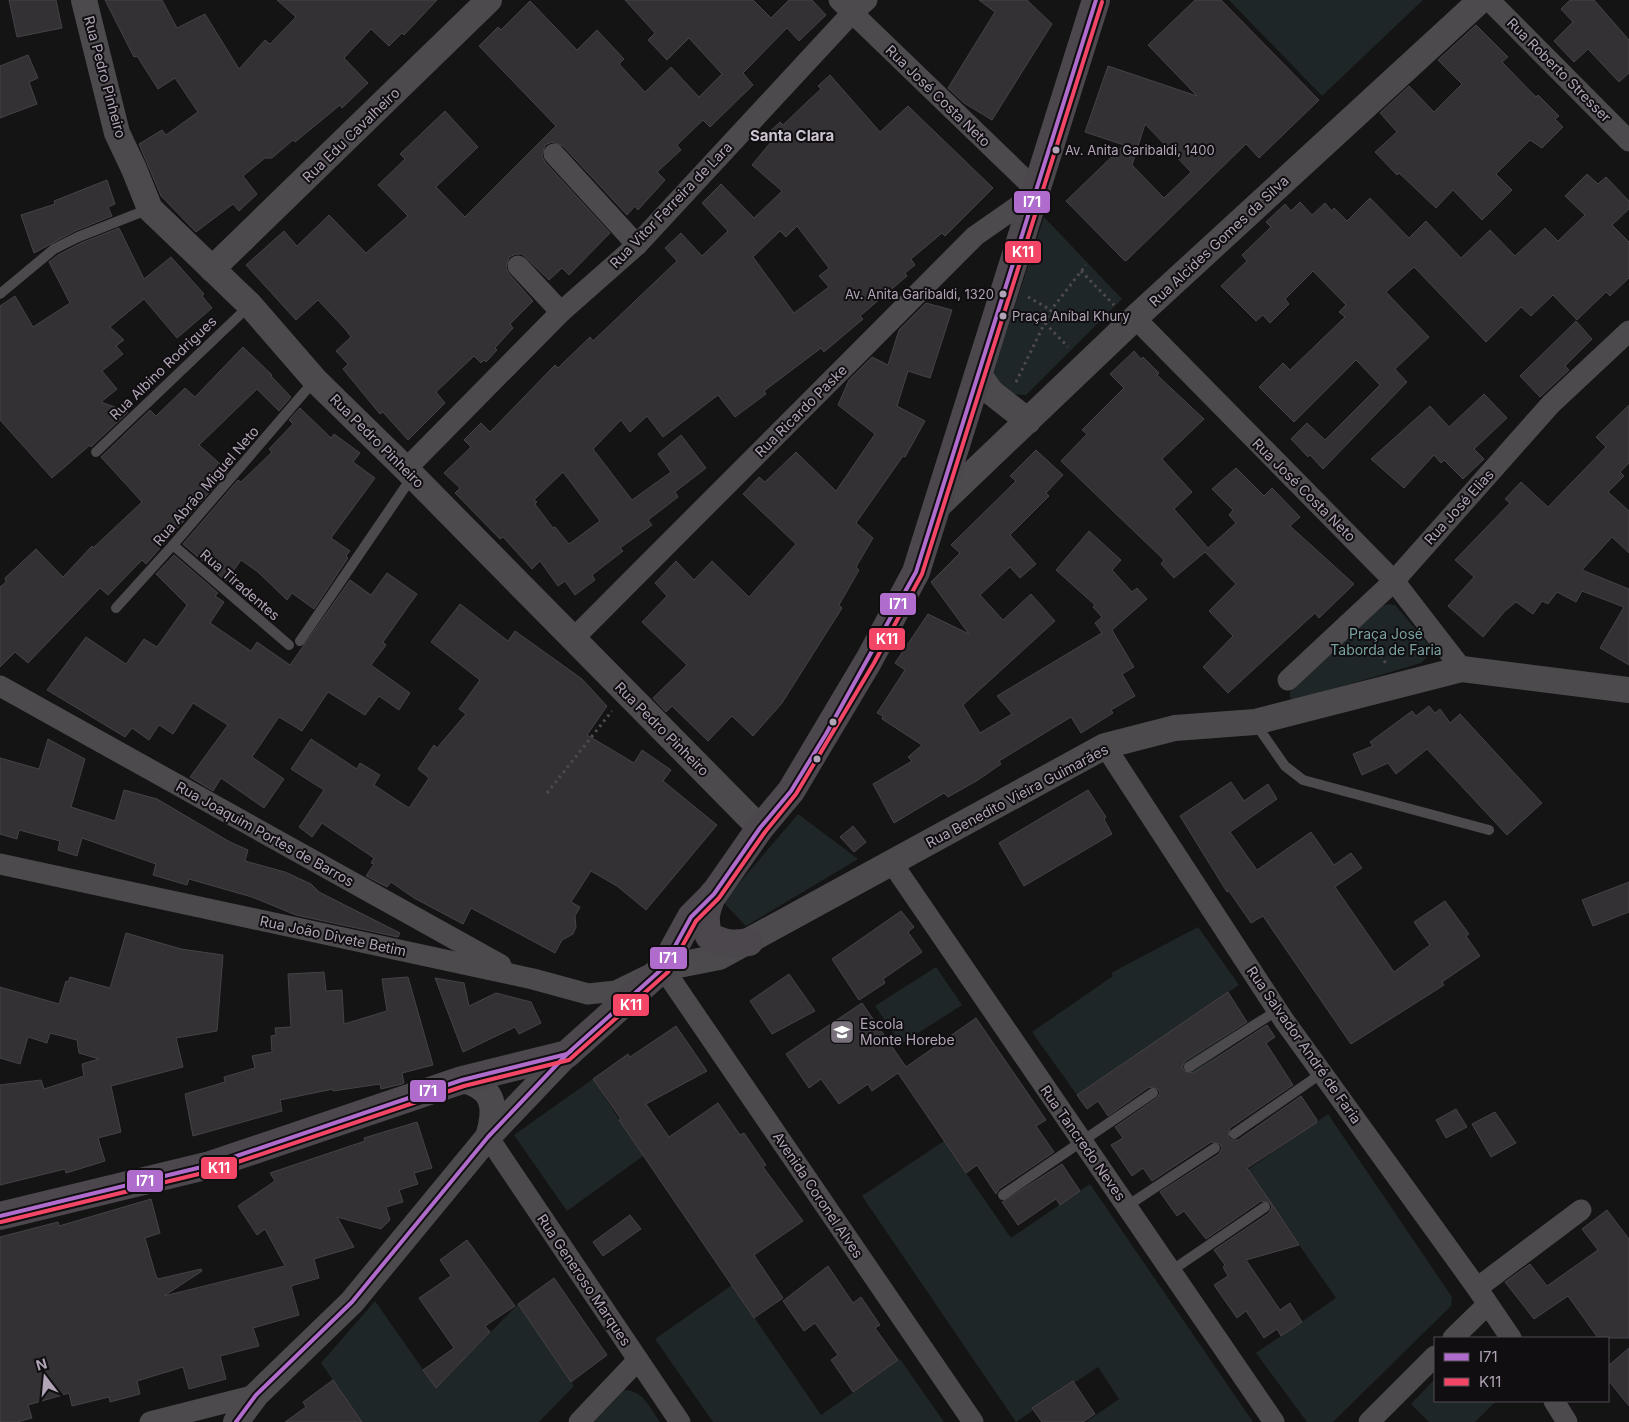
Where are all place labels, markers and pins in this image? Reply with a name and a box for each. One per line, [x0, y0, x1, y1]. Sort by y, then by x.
place label: Av. Anita Garibaldi, 1400 [1065, 142, 1215, 158]
marker: Av. Anita Garibaldi, 1400 [1051, 145, 1061, 155]
place label: Av. Anita Garibaldi, 1320 [845, 286, 994, 302]
marker: Av. Anita Garibaldi, 1320 [998, 289, 1008, 299]
place label: Praça Aníbal Khury [1012, 308, 1130, 324]
marker: Praça Aníbal Khury [998, 311, 1008, 321]
unlabelled marker [828, 717, 838, 727]
unlabelled marker [812, 754, 822, 764]
place label: Escola Monte Horebe [860, 1015, 955, 1048]
school or university icon: Escola Monte Horebe [829, 1019, 855, 1045]

